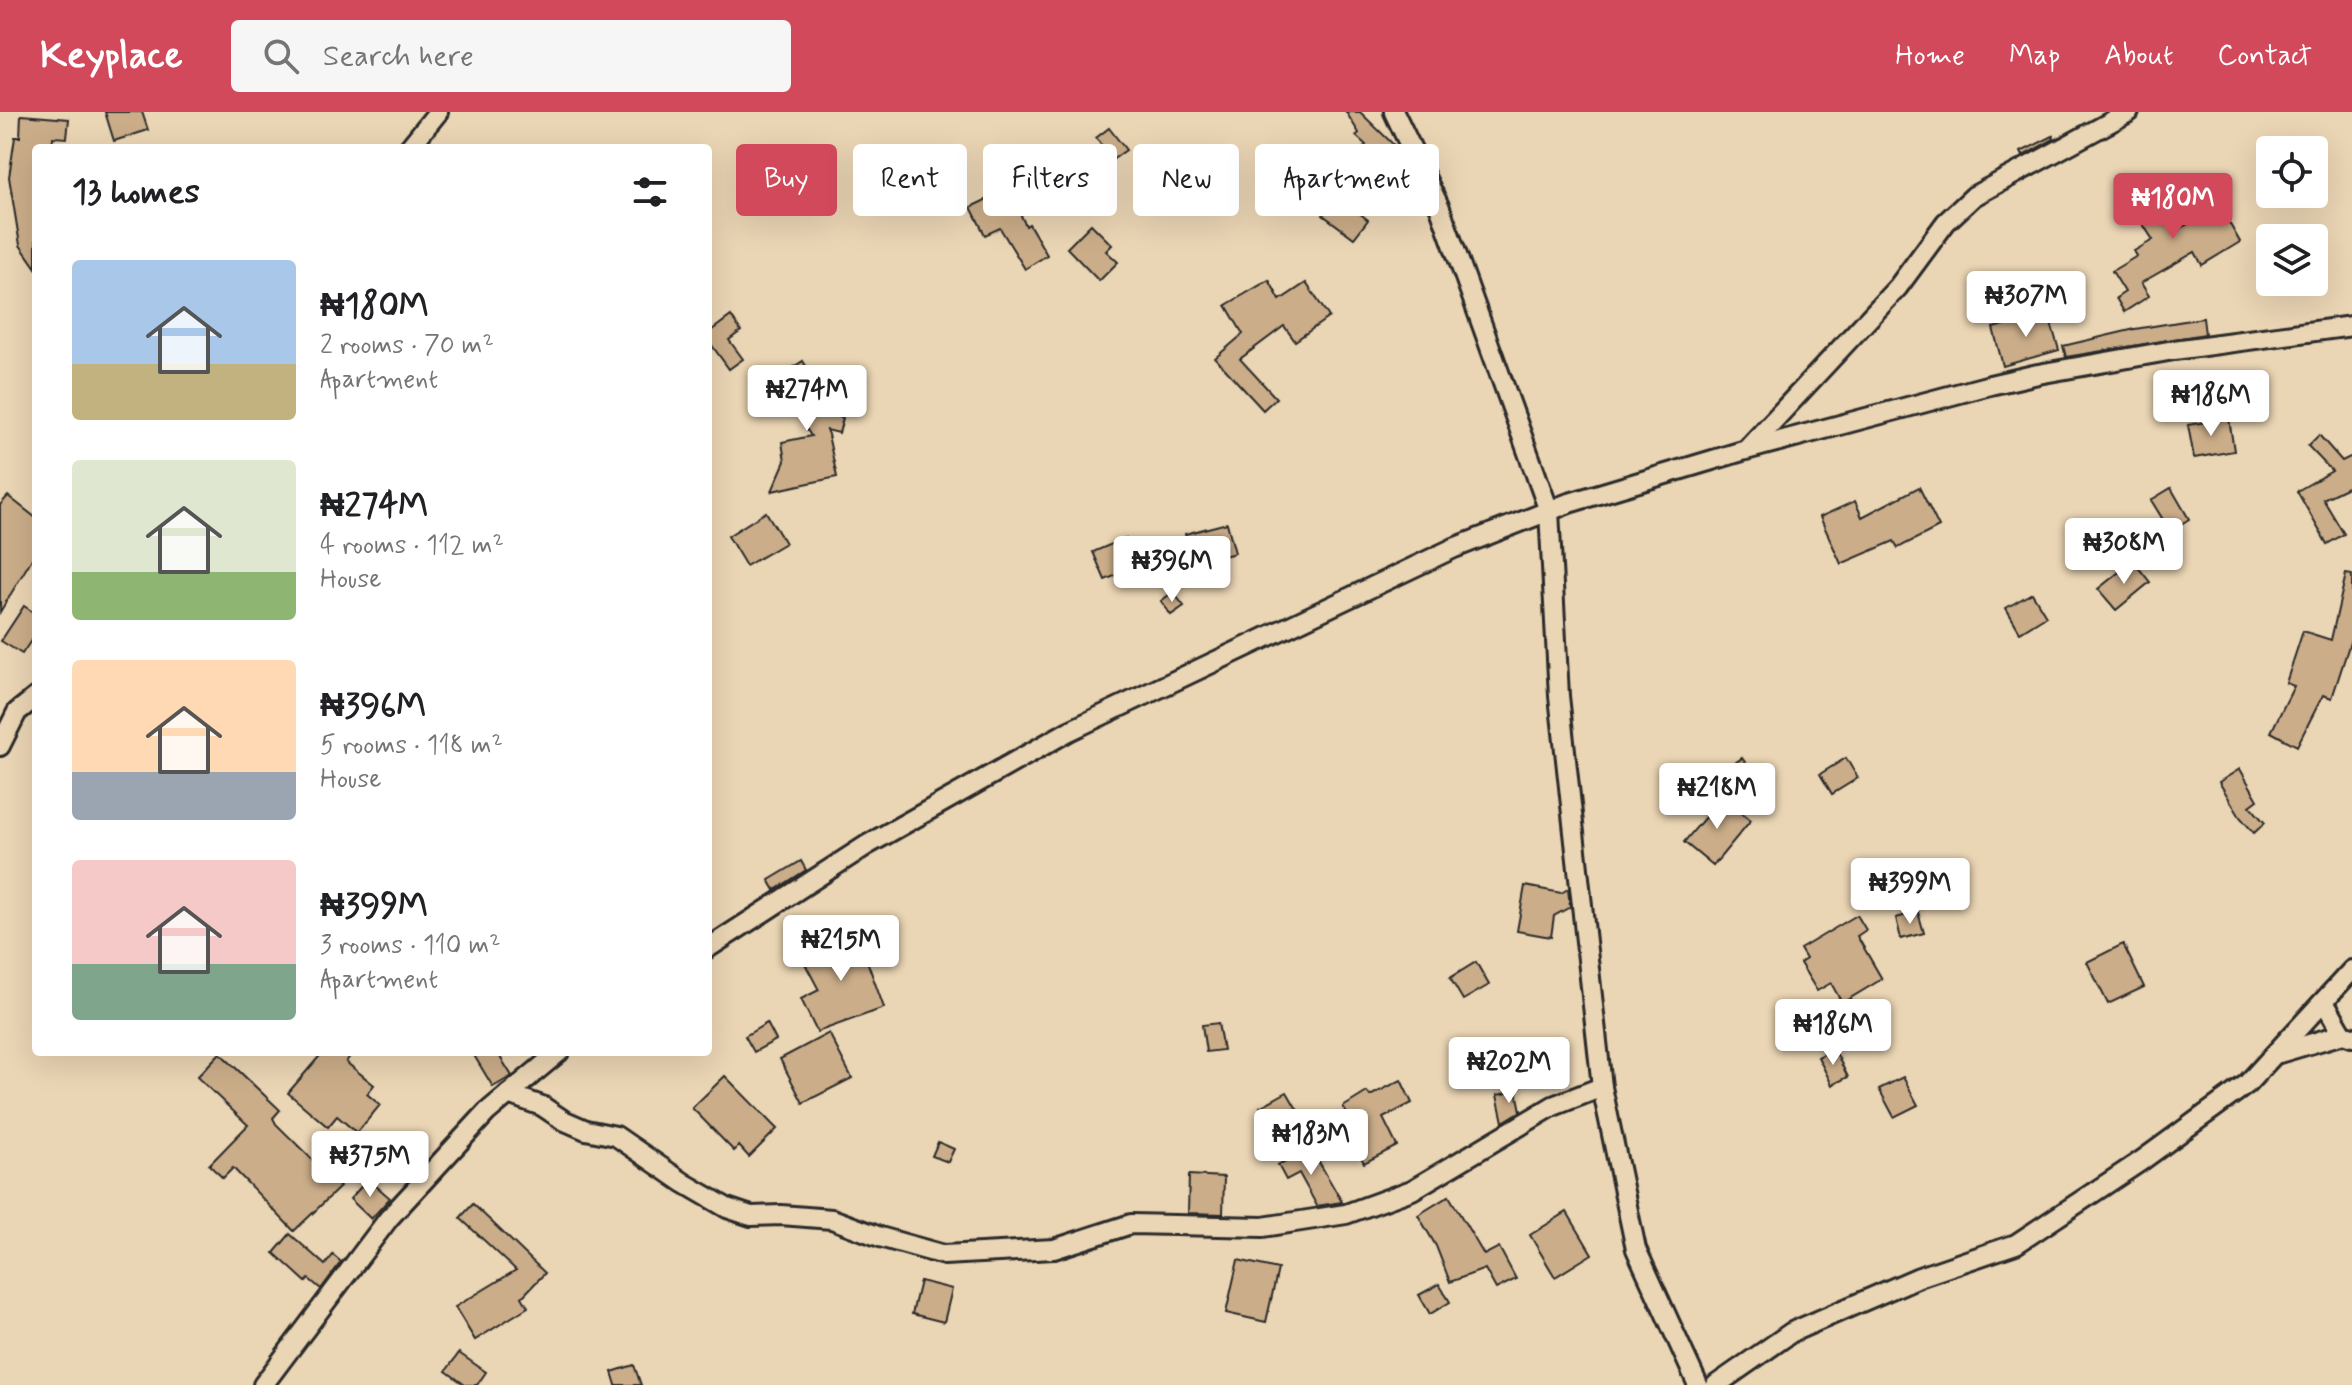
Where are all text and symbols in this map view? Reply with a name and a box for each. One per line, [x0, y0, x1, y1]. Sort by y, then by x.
search box [231, 20, 791, 92]
text: Keyplace [40, 32, 183, 81]
icon: search [259, 34, 303, 78]
text: Search here [323, 37, 474, 76]
text: Home [1895, 38, 1965, 75]
text: Map [2009, 38, 2060, 75]
text: About [2104, 38, 2173, 75]
text: Contact [2217, 38, 2312, 75]
map controls [2256, 136, 2328, 296]
button: locate [2256, 136, 2328, 208]
chip: Buy [736, 144, 837, 216]
chip: Rent [853, 144, 967, 216]
chip: Filters [983, 144, 1117, 216]
chip: New [1133, 144, 1239, 216]
chip: Apartment [1255, 144, 1439, 216]
text: 13 homes [72, 170, 200, 215]
icon: filters [628, 170, 672, 214]
pin: ₦180M [2117, 173, 2229, 241]
text: ₦180M [2131, 182, 2215, 216]
button: layers [2256, 224, 2328, 296]
pin: ₦307M [1970, 271, 2082, 339]
text: ₦307M [1985, 280, 2067, 314]
text: ₦180M [320, 284, 429, 329]
icon: home [136, 292, 232, 388]
text: 2 rooms · 70 m² [320, 329, 494, 363]
text: Apartment [320, 363, 438, 397]
pin: ₦274M [751, 365, 863, 433]
pin: ₦186M [2155, 370, 2267, 438]
text: ₦274M [766, 374, 848, 408]
text: ₦186M [2171, 379, 2251, 413]
text: ₦274M [320, 484, 428, 529]
icon: home [136, 492, 232, 588]
pin: ₦308M [2068, 518, 2180, 586]
text: ₦308M [2083, 527, 2165, 561]
text: 4 rooms · 112 m² [320, 529, 504, 563]
pin: ₦396M [1116, 536, 1228, 604]
text: ₦396M [1131, 545, 1213, 579]
text: House [320, 563, 381, 597]
text: ₦396M [320, 684, 426, 729]
icon: home [136, 692, 232, 788]
text: 5 rooms · 118 m² [320, 729, 503, 763]
text: House [320, 763, 381, 797]
pin: ₦218M [1661, 763, 1773, 831]
text: ₦218M [1677, 772, 1757, 806]
pin: ₦399M [1854, 858, 1966, 926]
text: ₦399M [1869, 867, 1951, 901]
text: ₦399M [320, 884, 428, 929]
icon: home [136, 892, 232, 988]
pin: ₦215M [785, 915, 897, 983]
text: ₦215M [801, 924, 881, 958]
text: 3 rooms · 110 m² [320, 929, 501, 963]
text: Apartment [320, 963, 438, 997]
pin: ₦186M [1777, 999, 1889, 1067]
text: ₦186M [1793, 1008, 1873, 1042]
pin: ₦202M [1453, 1037, 1565, 1105]
text: ₦202M [1467, 1046, 1551, 1080]
pin: ₦183M [1255, 1109, 1367, 1177]
text: ₦183M [1272, 1118, 1350, 1152]
pin: ₦375M [314, 1131, 426, 1199]
text: ₦375M [330, 1140, 410, 1174]

